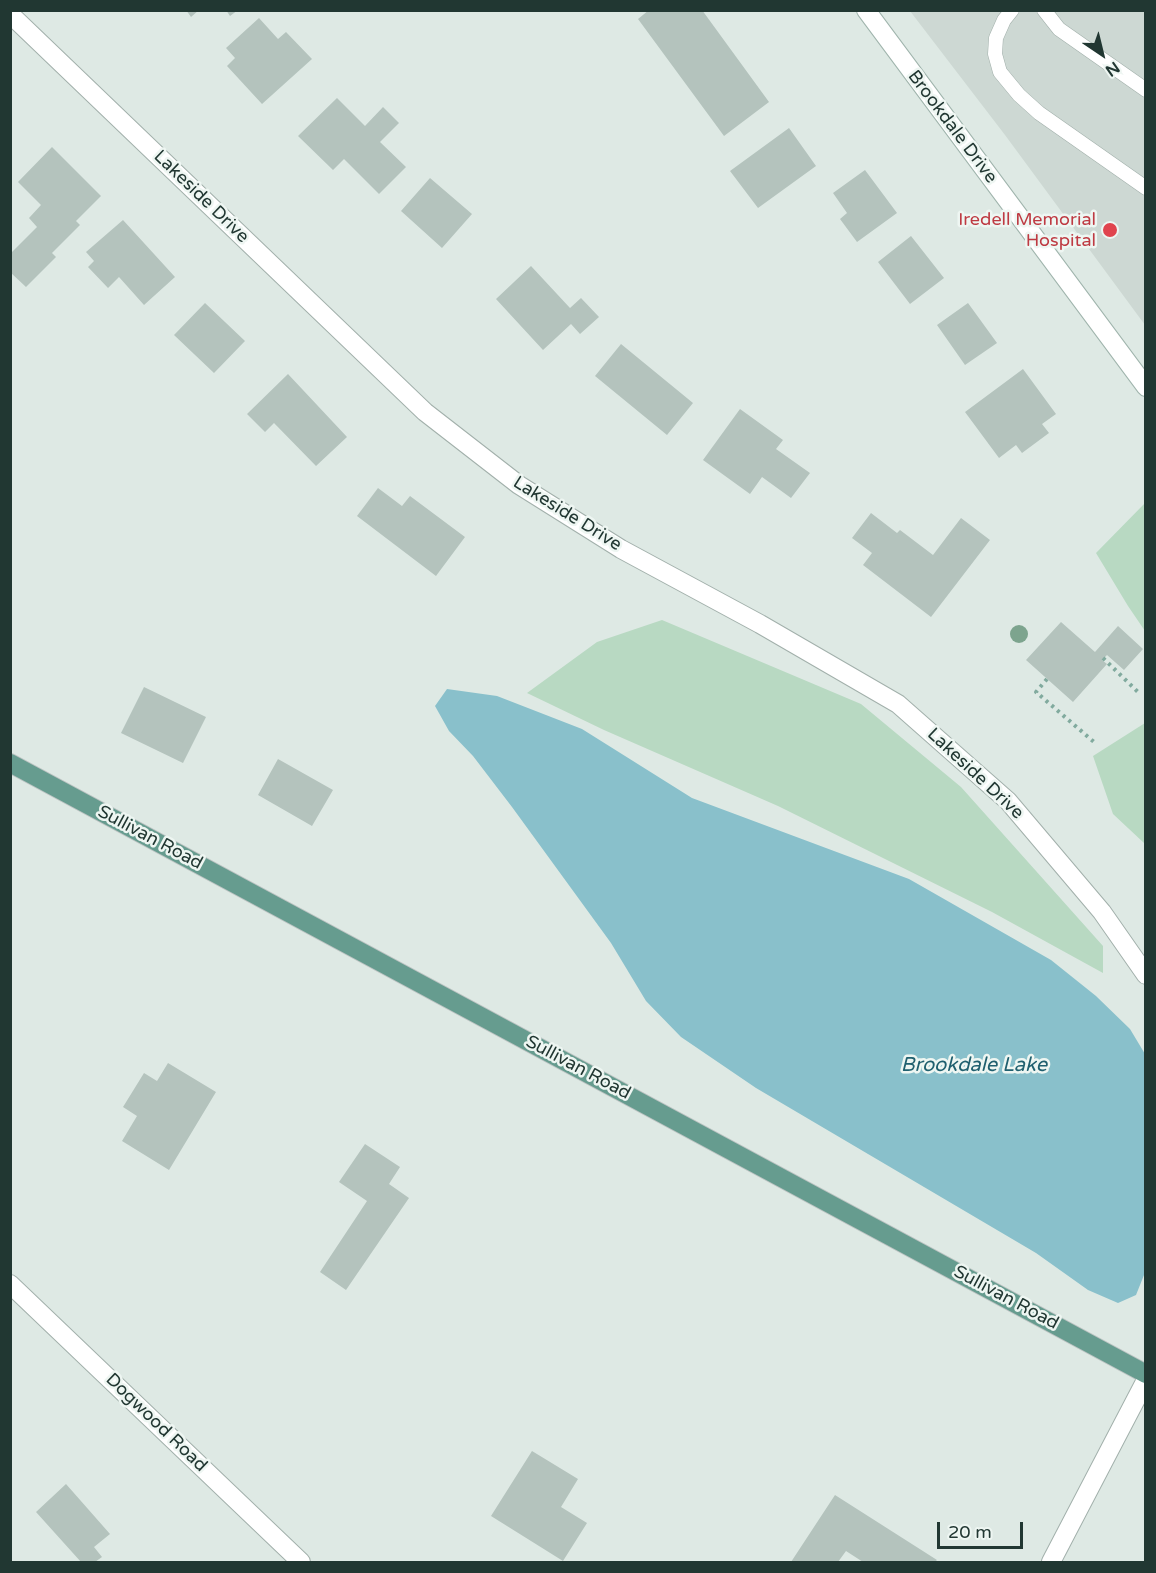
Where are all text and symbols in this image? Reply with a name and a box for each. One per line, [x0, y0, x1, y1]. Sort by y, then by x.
north arrow [1072, 24, 1132, 84]
text: N [1101, 57, 1123, 81]
street label: Brookdale Drive [903, 66, 1001, 188]
street label: Lakeside Drive [149, 146, 253, 248]
place label: Iredell Memorial Hospital [958, 209, 1096, 252]
marker: Iredell Memorial Hospital [1101, 221, 1119, 239]
street label: Lakeside Drive [509, 472, 625, 556]
street label: Lakeside Drive [922, 724, 1028, 824]
street label: Sullivan Road [94, 801, 206, 875]
street label: Sullivan Road [522, 1031, 634, 1105]
water label: Brookdale Lake [901, 1054, 1047, 1078]
street label: Sullivan Road [950, 1261, 1062, 1335]
street label: Dogwood Road [101, 1369, 211, 1477]
scale bar [940, 1510, 1026, 1548]
text: 20 m [948, 1521, 992, 1543]

